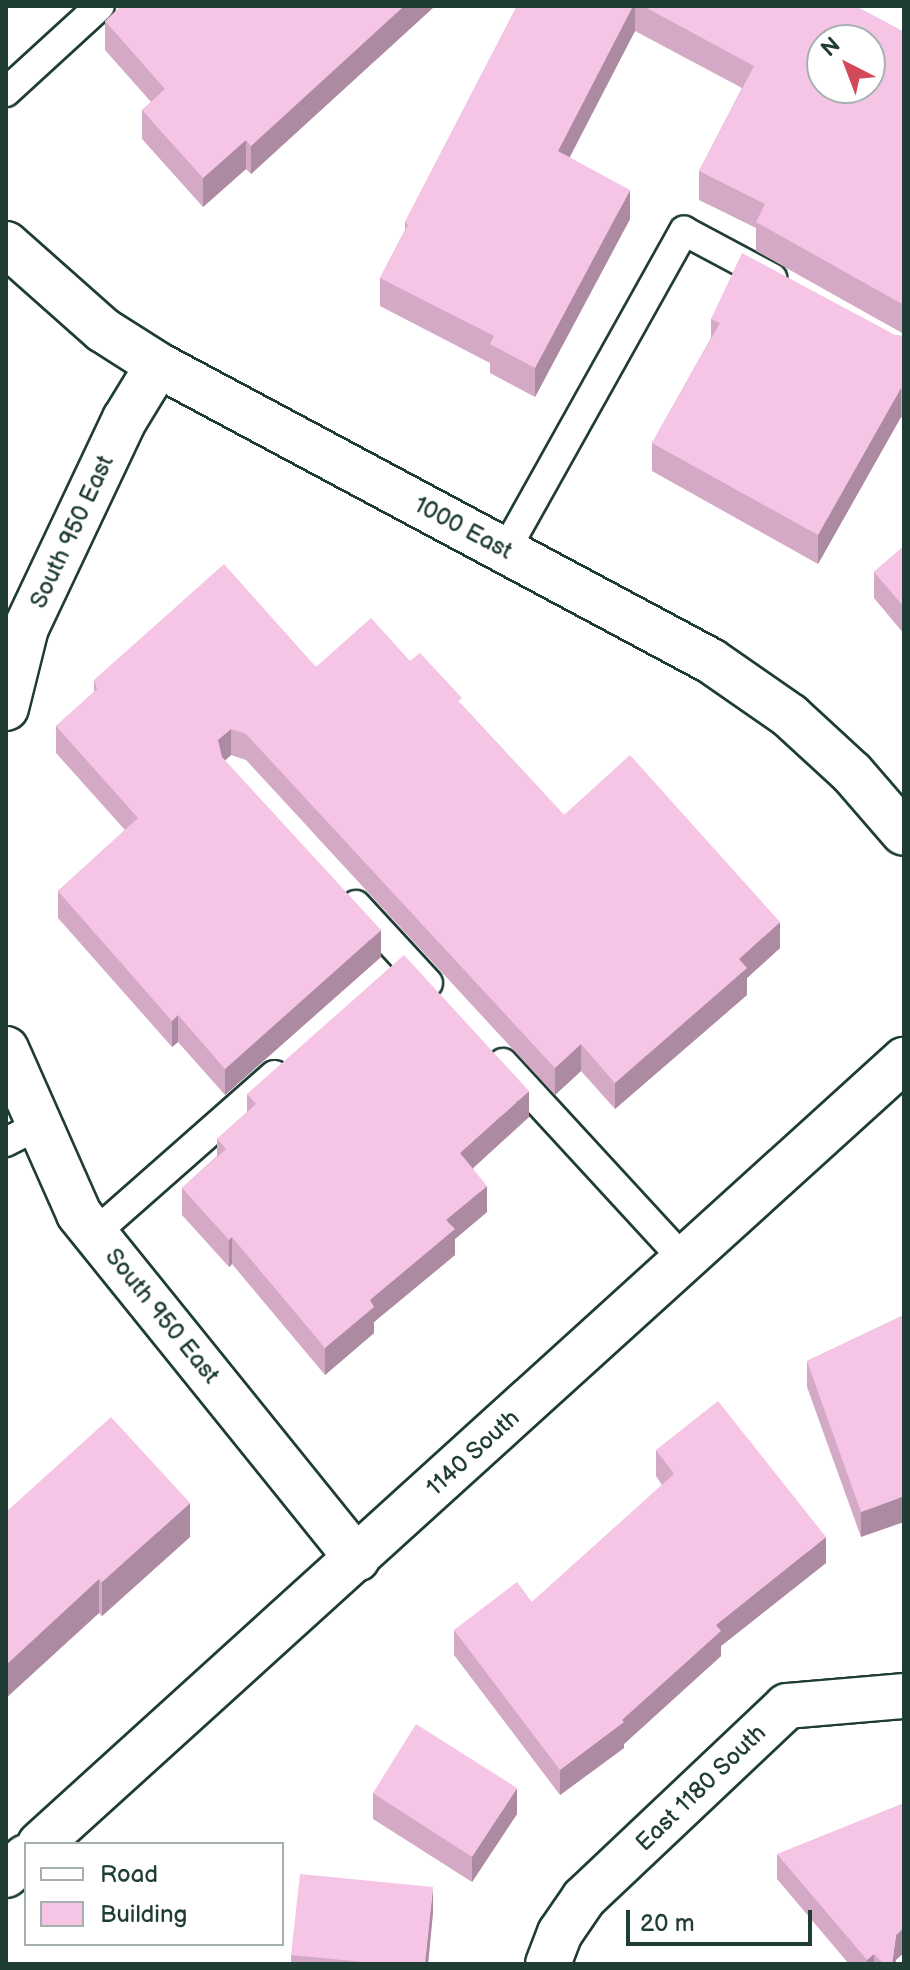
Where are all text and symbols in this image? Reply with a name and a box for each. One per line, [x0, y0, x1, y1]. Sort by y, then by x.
north arrow [806, 24, 886, 104]
text: N [816, 32, 846, 63]
street label: South 950 East [24, 451, 120, 613]
street label: 1000 East [409, 490, 517, 566]
street label: South 950 East [99, 1243, 225, 1389]
street label: 1140 South [420, 1404, 526, 1502]
street label: East 1180 South [630, 1719, 772, 1857]
legend [24, 1842, 284, 1946]
text: Road [100, 1860, 158, 1889]
scale bar [630, 1894, 816, 1944]
text: Building [100, 1900, 187, 1929]
text: 20 m [640, 1909, 695, 1938]

